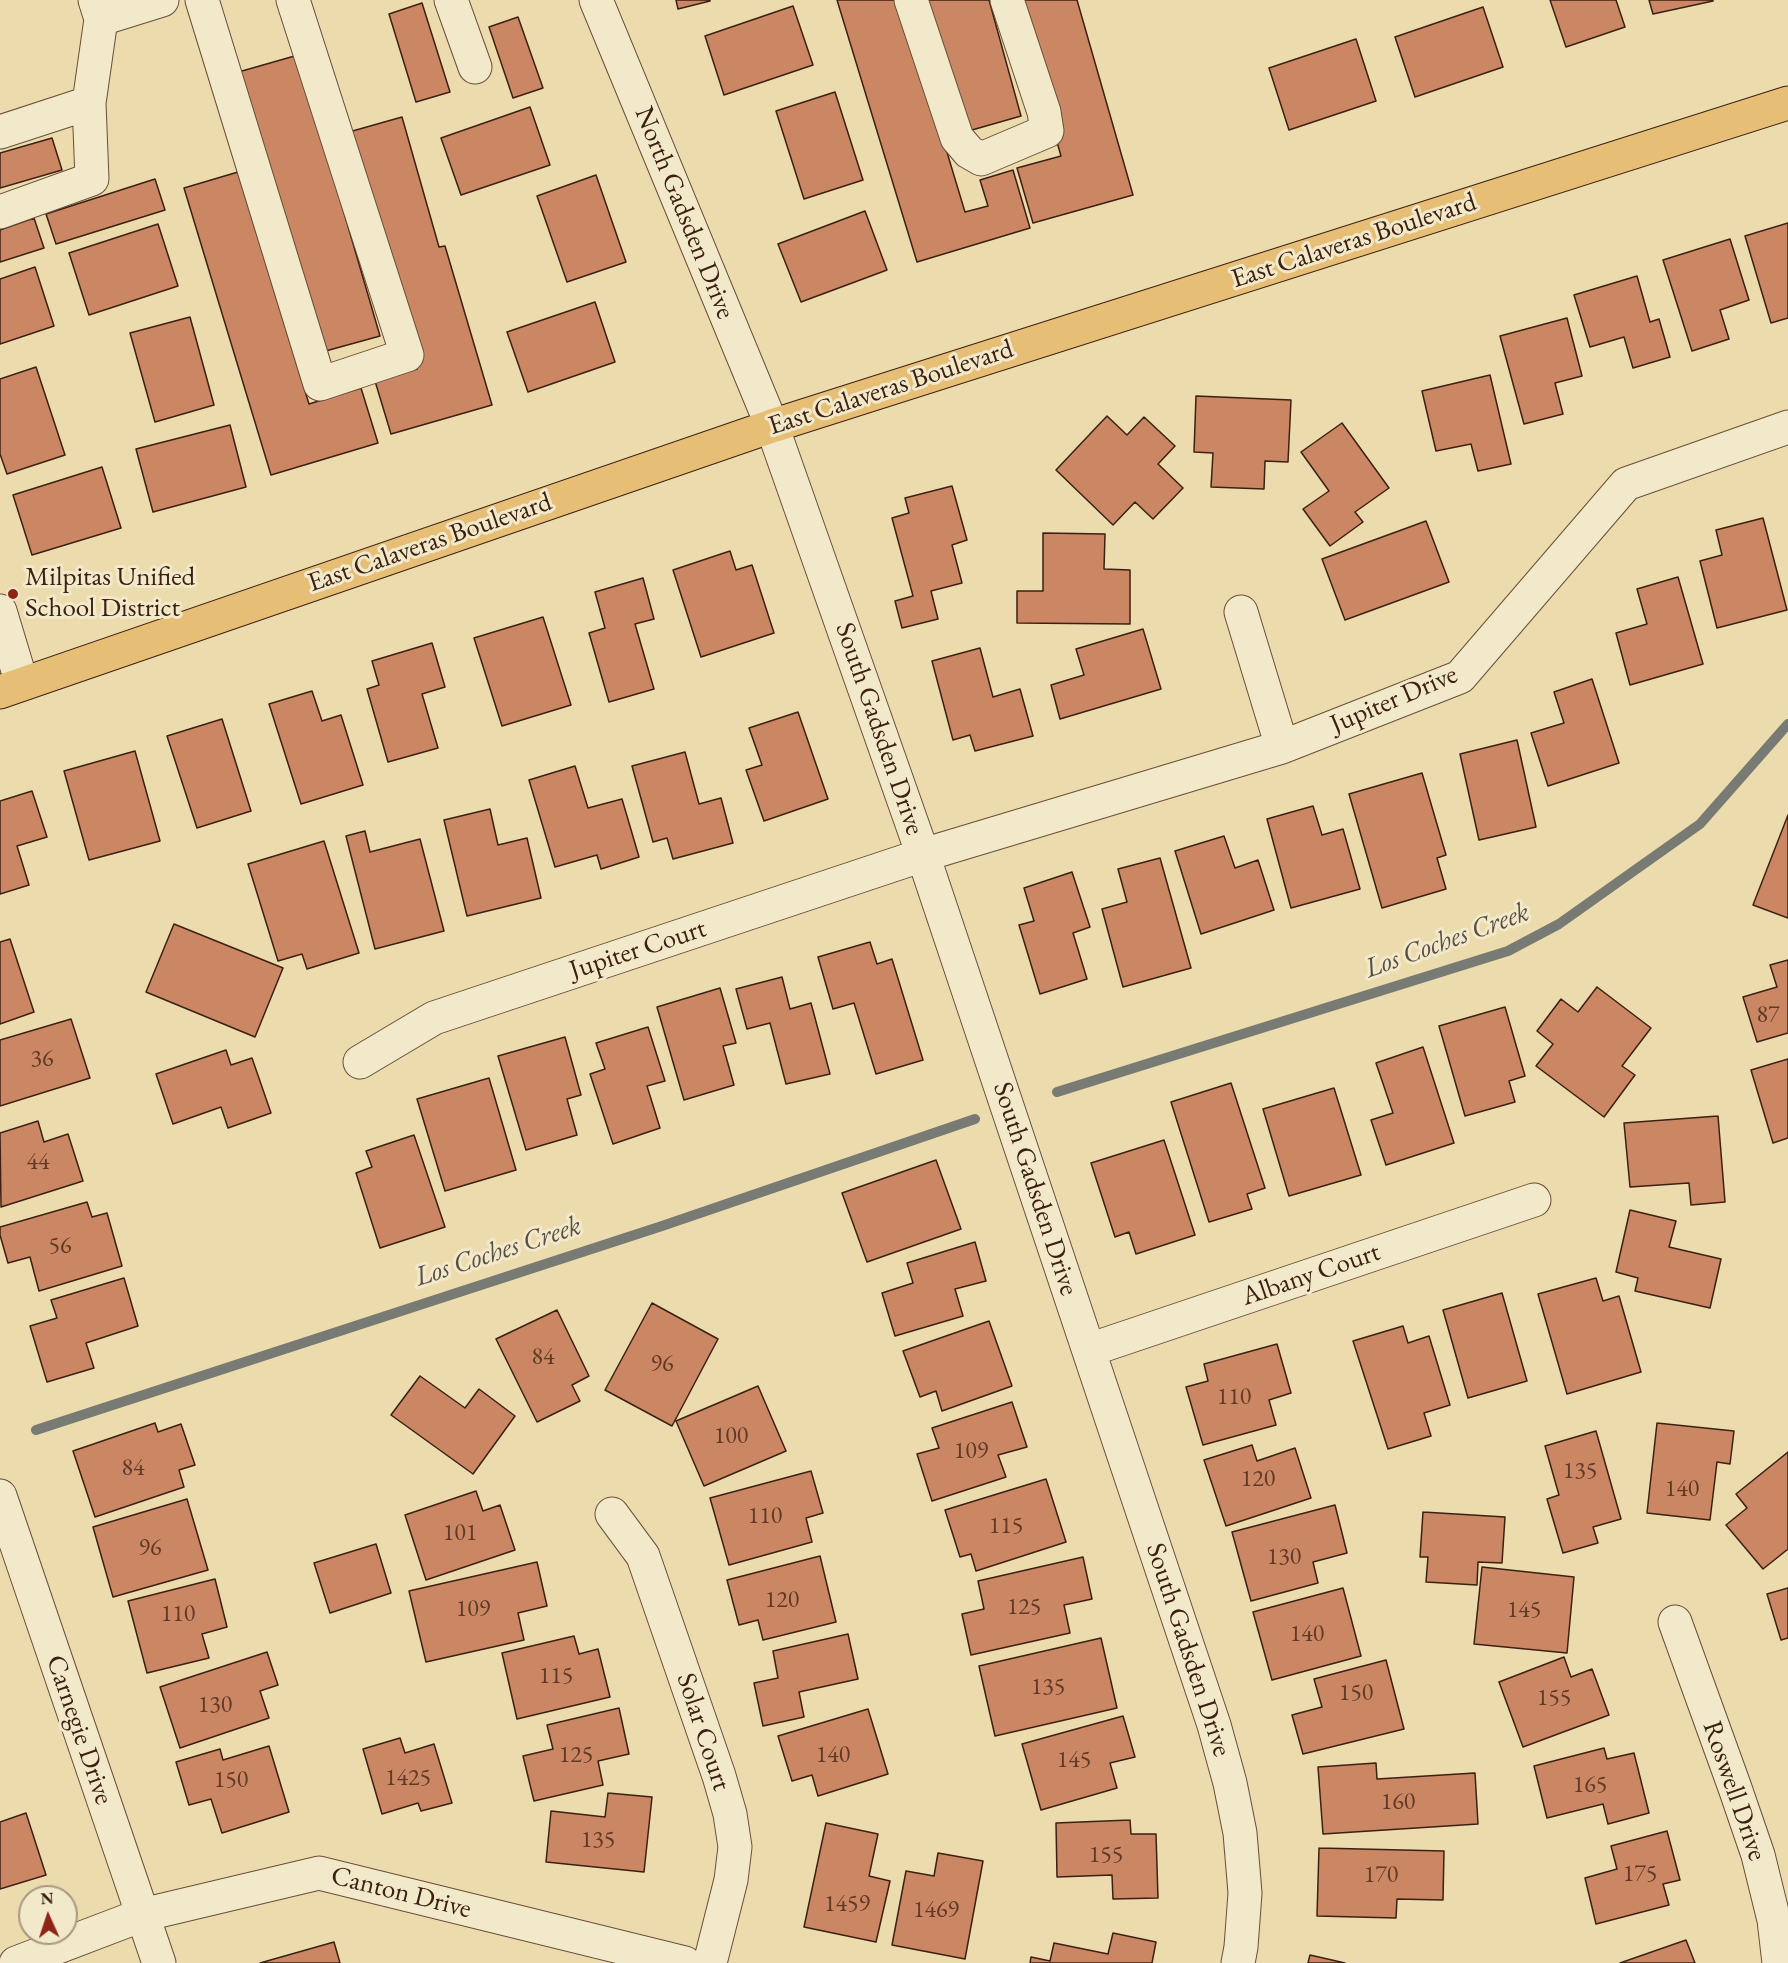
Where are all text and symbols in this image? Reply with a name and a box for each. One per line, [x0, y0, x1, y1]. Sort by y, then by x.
street label: North Gadsden Drive [627, 102, 741, 324]
street label: East Calaveras Boulevard [1227, 186, 1481, 296]
street label: East Calaveras Boulevard [764, 333, 1018, 443]
street label: East Calaveras Boulevard [304, 486, 556, 600]
place label: Milpitas Unified School District [25, 562, 195, 625]
marker: Milpitas Unified School District [6, 587, 20, 601]
street label: South Gadsden Drive [827, 619, 931, 839]
street label: Jupiter Drive [1325, 659, 1463, 741]
water label: Los Coches Creek [1360, 896, 1534, 986]
street label: Jupiter Court [566, 913, 710, 987]
house number: 87 [1756, 1001, 1780, 1029]
house number: 36 [30, 1045, 54, 1073]
street label: South Gadsden Drive [985, 1078, 1085, 1300]
house number: 44 [26, 1148, 50, 1176]
water label: Los Coches Creek [411, 1209, 585, 1295]
house number: 56 [48, 1232, 72, 1260]
street label: Albany Court [1238, 1236, 1384, 1314]
house number: 84 [531, 1343, 555, 1371]
house number: 96 [650, 1350, 674, 1378]
house number: 110 [1217, 1383, 1251, 1411]
house number: 100 [714, 1422, 748, 1450]
house number: 109 [954, 1437, 988, 1465]
house number: 84 [121, 1454, 145, 1482]
house number: 135 [1563, 1457, 1597, 1485]
house number: 120 [1241, 1465, 1275, 1493]
house number: 140 [1665, 1475, 1699, 1503]
house number: 110 [748, 1502, 782, 1530]
house number: 115 [989, 1512, 1023, 1540]
house number: 101 [443, 1519, 477, 1547]
house number: 96 [138, 1534, 162, 1562]
street label: South Gadsden Drive [1138, 1539, 1238, 1761]
house number: 130 [1267, 1543, 1301, 1571]
house number: 120 [765, 1586, 799, 1614]
house number: 125 [1007, 1593, 1041, 1621]
house number: 109 [456, 1595, 490, 1623]
house number: 145 [1507, 1596, 1541, 1624]
house number: 110 [161, 1600, 195, 1628]
house number: 140 [1290, 1620, 1324, 1648]
street label: Carnegie Drive [38, 1651, 120, 1809]
house number: 115 [539, 1662, 573, 1690]
street label: Solar Court [669, 1669, 737, 1795]
house number: 135 [1031, 1673, 1065, 1701]
house number: 150 [1339, 1679, 1373, 1707]
house number: 155 [1537, 1684, 1571, 1712]
house number: 130 [198, 1691, 232, 1719]
street label: Roswell Drive [1695, 1717, 1773, 1865]
house number: 125 [559, 1741, 593, 1769]
house number: 140 [816, 1741, 850, 1769]
house number: 145 [1057, 1746, 1091, 1774]
house number: 1425 [385, 1764, 431, 1792]
house number: 150 [214, 1766, 248, 1794]
house number: 165 [1573, 1771, 1607, 1799]
house number: 160 [1381, 1788, 1415, 1816]
house number: 135 [581, 1826, 615, 1854]
house number: 155 [1089, 1841, 1123, 1869]
street label: Canton Drive [328, 1860, 474, 1926]
house number: 175 [1623, 1860, 1657, 1888]
house number: 170 [1364, 1861, 1398, 1889]
north arrow [18, 1885, 78, 1945]
text: N [40, 1888, 54, 1909]
house number: 1459 [824, 1890, 870, 1918]
house number: 1469 [913, 1896, 959, 1924]

